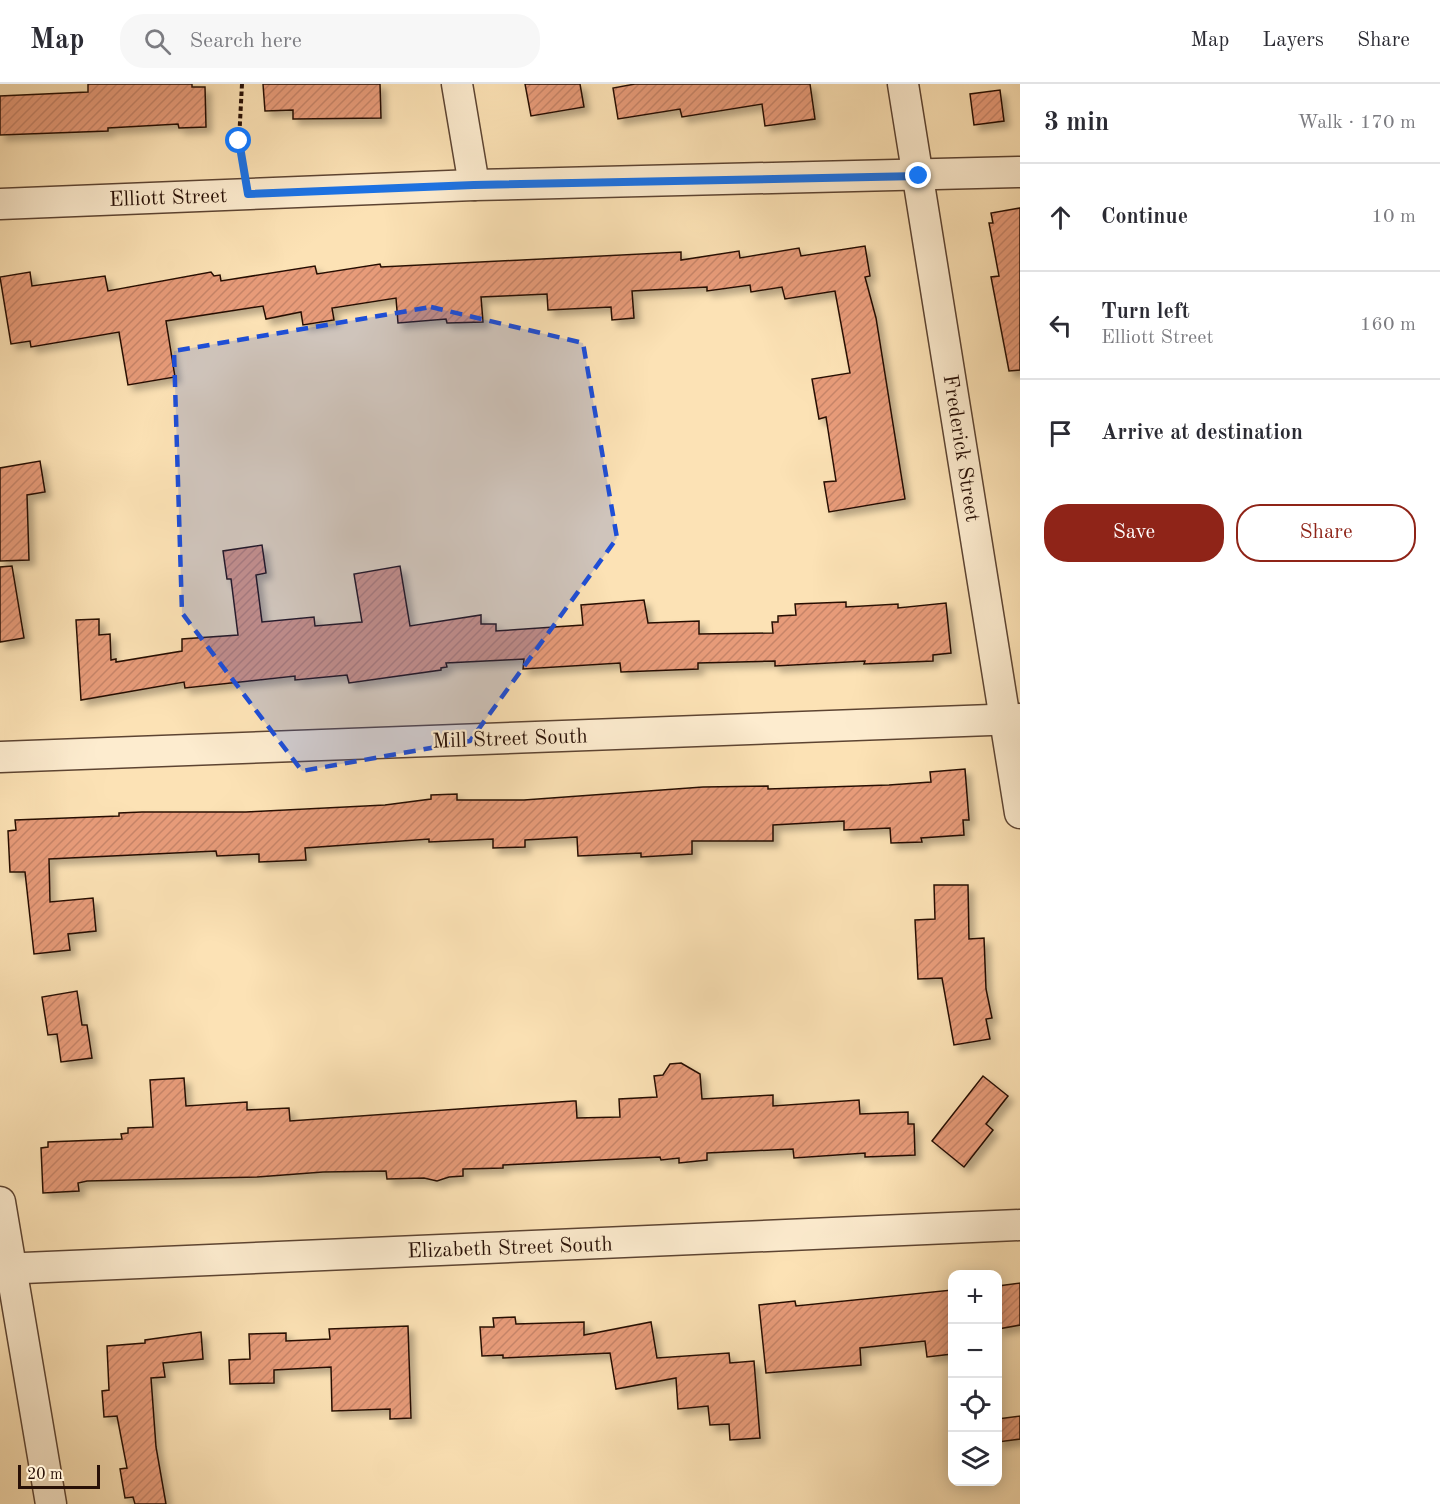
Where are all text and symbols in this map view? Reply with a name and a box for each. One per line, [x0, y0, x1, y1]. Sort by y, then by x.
search box [120, 14, 540, 68]
icon: search [141, 25, 174, 58]
text: Map [30, 27, 84, 55]
text: Search here [189, 30, 302, 52]
text: Map [1190, 30, 1229, 51]
text: Layers [1262, 30, 1324, 51]
text: Share [1357, 30, 1410, 51]
text: 3 min [1044, 110, 1109, 136]
text: Walk · 170 m [1297, 113, 1416, 133]
route start [225, 127, 251, 153]
route end [905, 162, 931, 188]
street label: Elliott Street [109, 186, 227, 211]
icon: ahead [1044, 201, 1077, 234]
text: Continue [1101, 206, 1188, 228]
text: 10 m [1371, 207, 1416, 227]
text: Turn left [1101, 301, 1190, 323]
icon: left [1044, 309, 1077, 342]
text: 160 m [1360, 315, 1416, 335]
text: Elliott Street [1101, 328, 1214, 348]
street label: Frederick Street [938, 373, 983, 523]
icon: arrive [1044, 417, 1077, 450]
text: Arrive at destination [1101, 422, 1303, 444]
button: Save [1044, 504, 1224, 562]
button: Share [1236, 504, 1416, 562]
street label: Mill Street South [432, 726, 588, 753]
street label: Elizabeth Street South [407, 1234, 613, 1263]
map controls [948, 1270, 1002, 1486]
button: + [948, 1270, 1002, 1324]
button: − [948, 1324, 1002, 1378]
button: locate [948, 1378, 1002, 1432]
button: layers [948, 1432, 1002, 1486]
scale bar [18, 1462, 100, 1490]
text: 20 m [27, 1467, 63, 1483]

